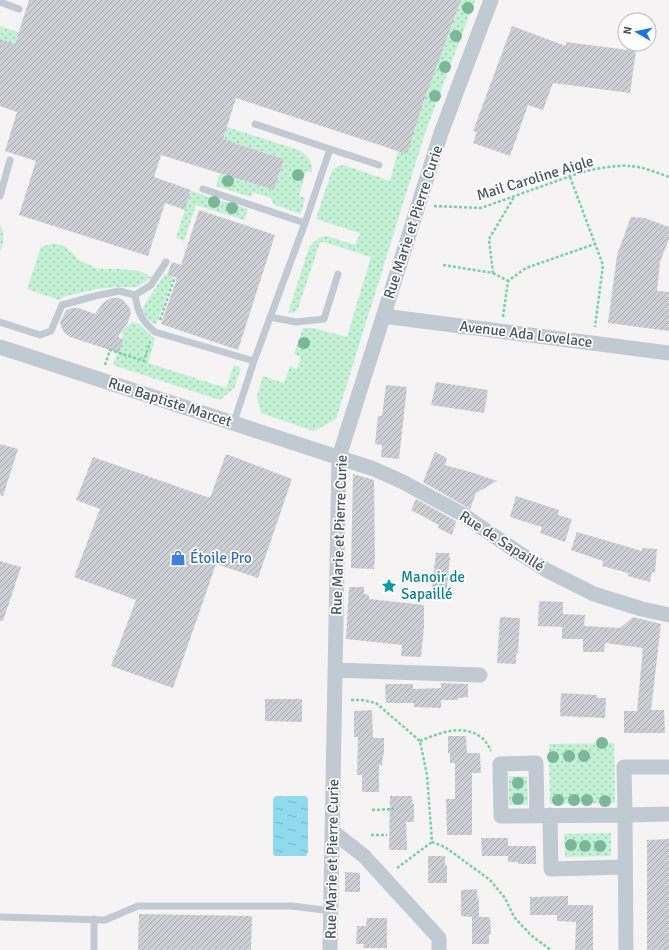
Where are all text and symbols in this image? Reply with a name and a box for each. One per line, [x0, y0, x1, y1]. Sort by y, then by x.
north arrow [617, 12, 657, 52]
text: N [621, 26, 635, 35]
street label: Rue Marie et Pierre Curie [380, 143, 446, 301]
street label: Mail Caroline Aigle [474, 152, 596, 204]
street label: Avenue Ada Lovelace [458, 317, 594, 351]
street label: Rue Baptiste Marcet [106, 374, 234, 430]
street label: Rue Marie et Pierre Curie [327, 455, 351, 615]
street label: Rue de Sapaillé [456, 507, 548, 575]
place label: Étoile Pro [190, 548, 252, 567]
shop icon: Étoile Pro [169, 549, 187, 567]
place label: Manoir de Sapaillé [401, 568, 465, 603]
place icon: Manoir de Sapaillé [380, 577, 398, 595]
street label: Rue Marie et Pierre Curie [322, 779, 342, 939]

